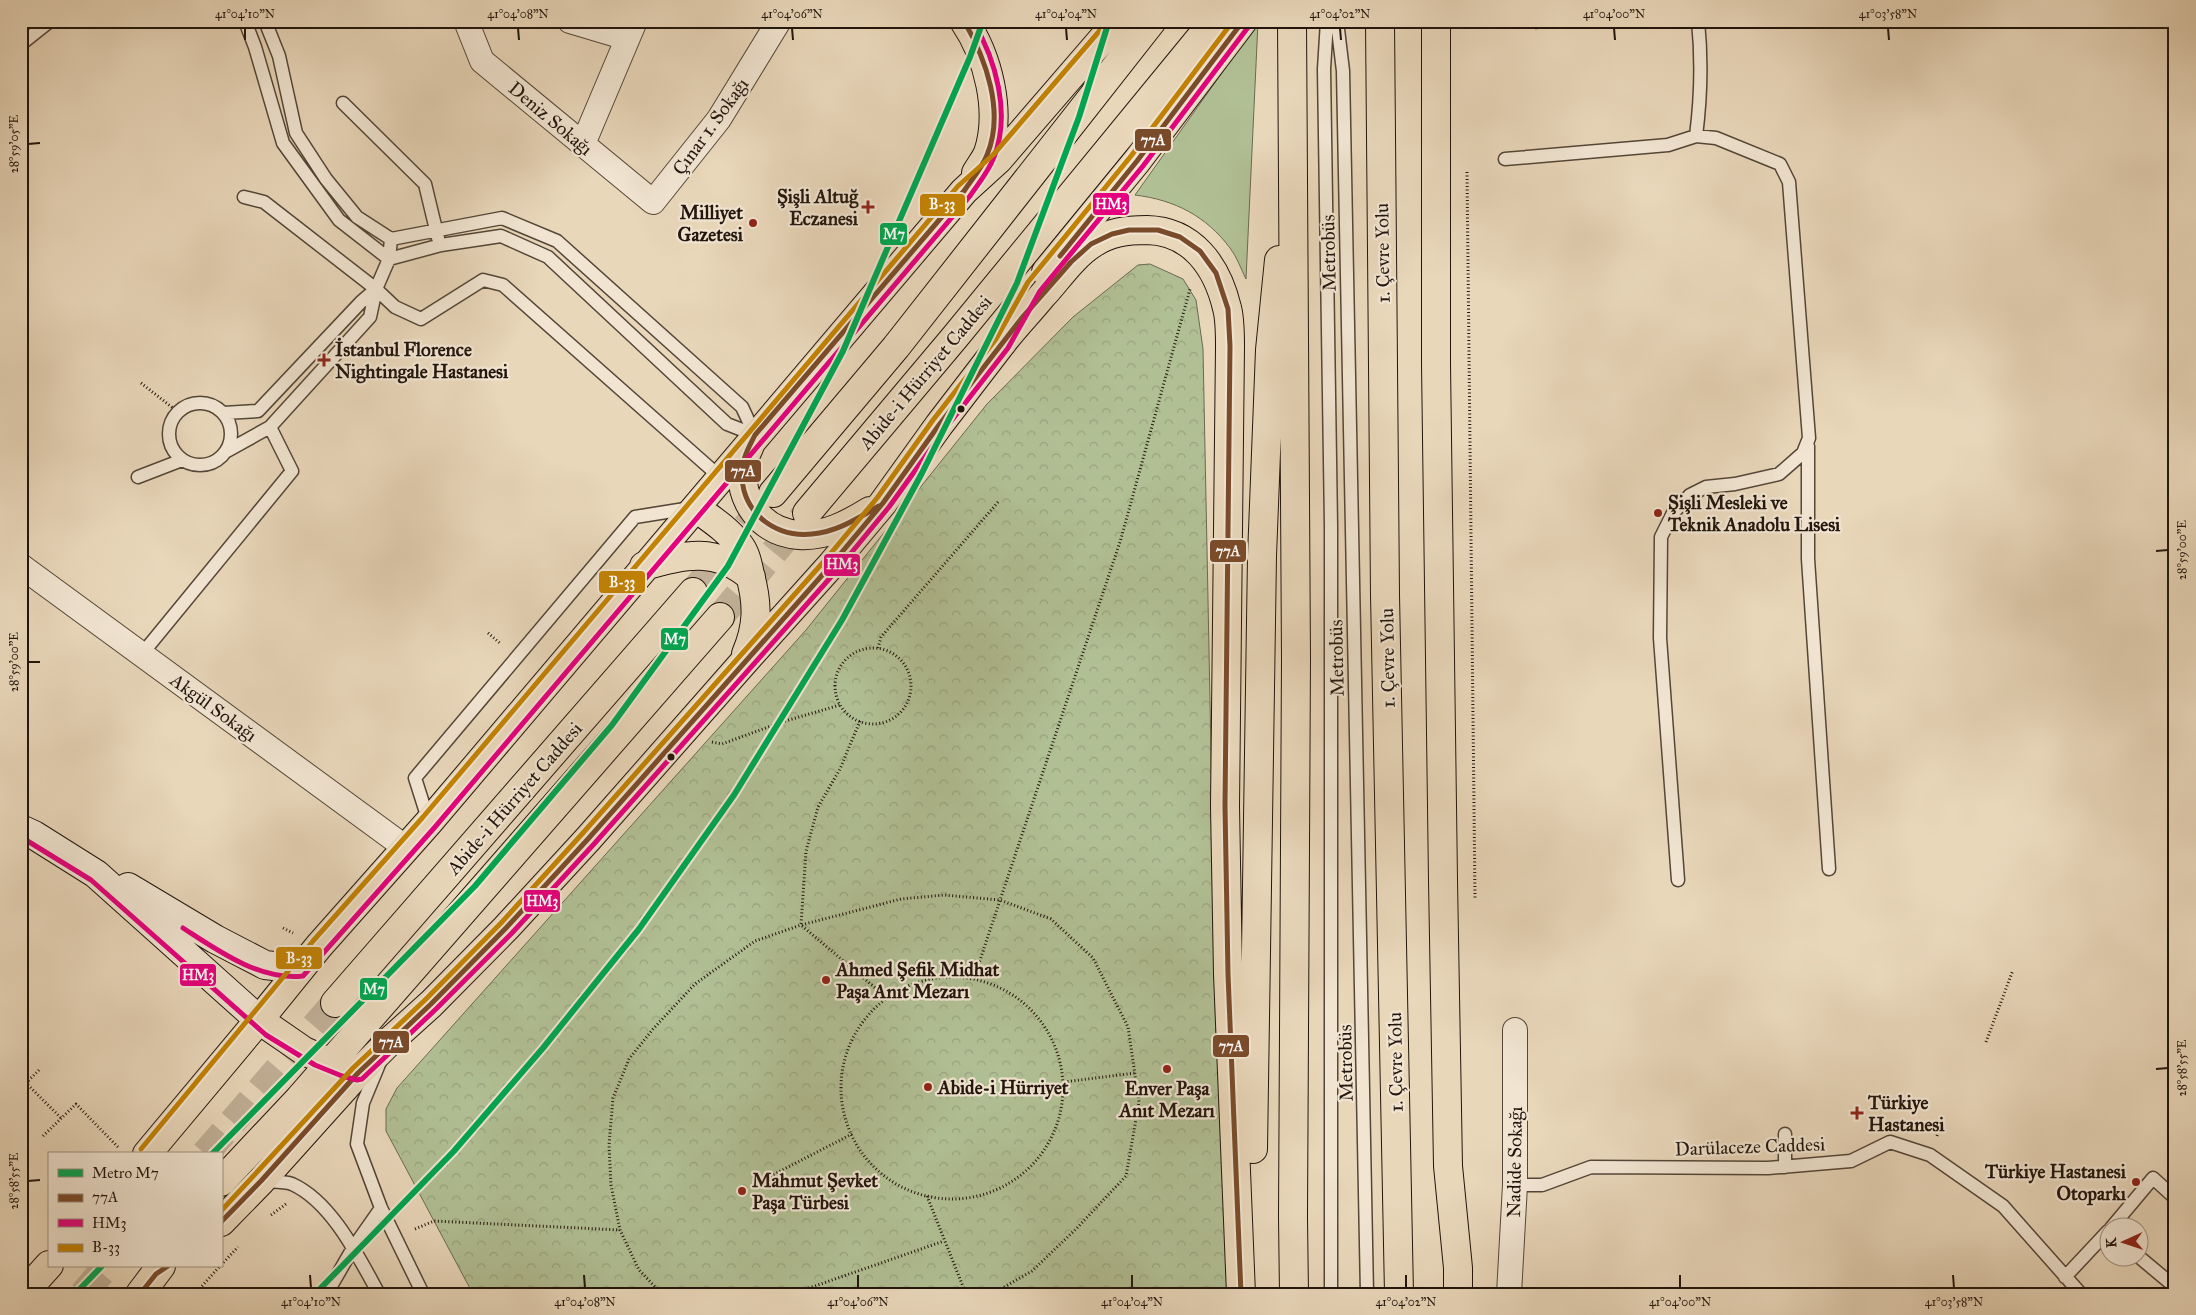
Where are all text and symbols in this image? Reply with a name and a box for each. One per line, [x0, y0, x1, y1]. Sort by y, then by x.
text: 41°04'10"N [215, 7, 275, 21]
text: 41°04'08"N [487, 7, 549, 21]
text: 41°04'06"N [761, 7, 823, 21]
text: 41°04'04"N [1035, 7, 1097, 21]
text: 41°04'02"N [1309, 7, 1371, 21]
text: 41°04'00"N [1583, 7, 1645, 21]
text: 41°03'58"N [1859, 7, 1917, 21]
street label: Çınar 1. Sokağı [667, 73, 754, 180]
street label: Deniz Sokağı [503, 77, 597, 161]
text: 28°59'05"E [7, 114, 21, 173]
line badge: 77A [1134, 128, 1172, 152]
text: 77A [1141, 132, 1166, 149]
place label: Şişli Altuğ Eczanesi [777, 185, 859, 230]
line badge: HM3 [1092, 192, 1130, 216]
line badge: B-33 [919, 193, 966, 217]
text: B-33 [929, 196, 956, 214]
text: HM3 [1095, 196, 1127, 214]
place label: Milliyet Gazetesi [678, 201, 744, 246]
marker: Şişli Altuğ Eczanesi [862, 201, 874, 213]
street label: 1. Çevre Yolu [1370, 203, 1395, 303]
street label: Metrobüs [1316, 214, 1341, 292]
marker: Milliyet Gazetesi [747, 217, 759, 229]
line badge: M7 [879, 222, 908, 246]
text: M7 [883, 226, 905, 243]
street label: Abide-i Hürriyet Caddesi [853, 290, 997, 455]
place label: İstanbul Florence Nightingale Hastanesi [335, 337, 509, 384]
marker: İstanbul Florence Nightingale Hastanesi [317, 353, 331, 367]
unlabelled marker [956, 404, 966, 414]
line badge: 77A [724, 459, 762, 483]
text: 77A [731, 463, 756, 480]
place label: Şişli Mesleki ve Teknik Anadolu Lisesi [1667, 491, 1841, 536]
marker: Şişli Mesleki ve Teknik Anadolu Lisesi [1652, 507, 1664, 519]
text: 28°59'00"E [2175, 520, 2189, 580]
line badge: 77A [1209, 539, 1247, 563]
text: 77A [1216, 543, 1241, 560]
line badge: HM3 [823, 553, 861, 577]
text: HM3 [826, 556, 858, 574]
line badge: B-33 [598, 570, 646, 594]
text: B-33 [609, 574, 636, 592]
street label: 1. Çevre Yolu [1375, 608, 1400, 708]
street label: Metrobüs [1324, 619, 1349, 697]
line badge: M7 [660, 627, 689, 651]
text: M7 [664, 631, 686, 648]
text: 28°59'00"E [7, 632, 21, 692]
street label: Akgül Sokağı [164, 668, 262, 747]
street label: Abide-i Hürriyet Caddesi [441, 717, 587, 880]
unlabelled marker [666, 752, 676, 762]
line badge: HM3 [523, 889, 561, 913]
text: HM3 [526, 893, 558, 911]
line badge: B-33 [275, 946, 323, 970]
text: B-33 [286, 950, 313, 968]
place label: Ahmed Şefik Midhat Paşa Anıt Mezarı [834, 958, 999, 1004]
line badge: HM3 [179, 963, 217, 987]
text: HM3 [182, 967, 214, 985]
marker: Ahmed Şefik Midhat Paşa Anıt Mezarı [820, 974, 832, 986]
line badge: M7 [359, 977, 388, 1001]
text: M7 [363, 981, 385, 998]
street label: 1. Çevre Yolu [1383, 1012, 1408, 1112]
street label: Metrobüs [1333, 1024, 1358, 1102]
line badge: 77A [372, 1030, 410, 1054]
text: 77A [379, 1034, 404, 1051]
line badge: 77A [1212, 1034, 1250, 1058]
text: 77A [1219, 1038, 1244, 1055]
text: 28°58'55"E [2175, 1039, 2189, 1096]
marker: Enver Paşa Anıt Mezarı [1161, 1063, 1173, 1075]
place label: Abide-i Hürriyet [936, 1076, 1069, 1100]
place label: Enver Paşa Anıt Mezarı [1117, 1077, 1216, 1122]
marker: Abide-i Hürriyet [922, 1081, 934, 1093]
place label: Türkiye Hastanesi [1867, 1091, 1945, 1136]
street label: Nadide Sokağı [1502, 1106, 1528, 1218]
marker: Türkiye Hastanesi [1850, 1106, 1864, 1120]
street label: Darülaceze Caddesi [1674, 1132, 1826, 1161]
text: 28°58'55"E [7, 1152, 21, 1209]
legend [48, 1152, 222, 1268]
place label: Türkiye Hastanesi Otoparkı [1984, 1160, 2127, 1206]
text: Metro M7 [92, 1164, 159, 1182]
place label: Mahmut Şevket Paşa Türbesi [752, 1169, 878, 1215]
marker: Türkiye Hastanesi Otoparkı [2130, 1176, 2142, 1188]
marker: Mahmut Şevket Paşa Türbesi [736, 1185, 748, 1197]
text: 77A [92, 1188, 118, 1206]
text: HM3 [92, 1214, 126, 1232]
north arrow [2098, 1218, 2148, 1268]
text: K [2103, 1236, 2120, 1248]
text: B-33 [92, 1238, 120, 1256]
text: 41°04'10"N [281, 1295, 341, 1309]
text: 41°04'08"N [554, 1295, 616, 1309]
text: 41°04'06"N [827, 1295, 889, 1309]
text: 41°04'04"N [1101, 1295, 1163, 1309]
text: 41°04'02"N [1375, 1295, 1437, 1309]
text: 41°04'00"N [1649, 1295, 1711, 1309]
text: 41°03'58"N [1925, 1295, 1983, 1309]

